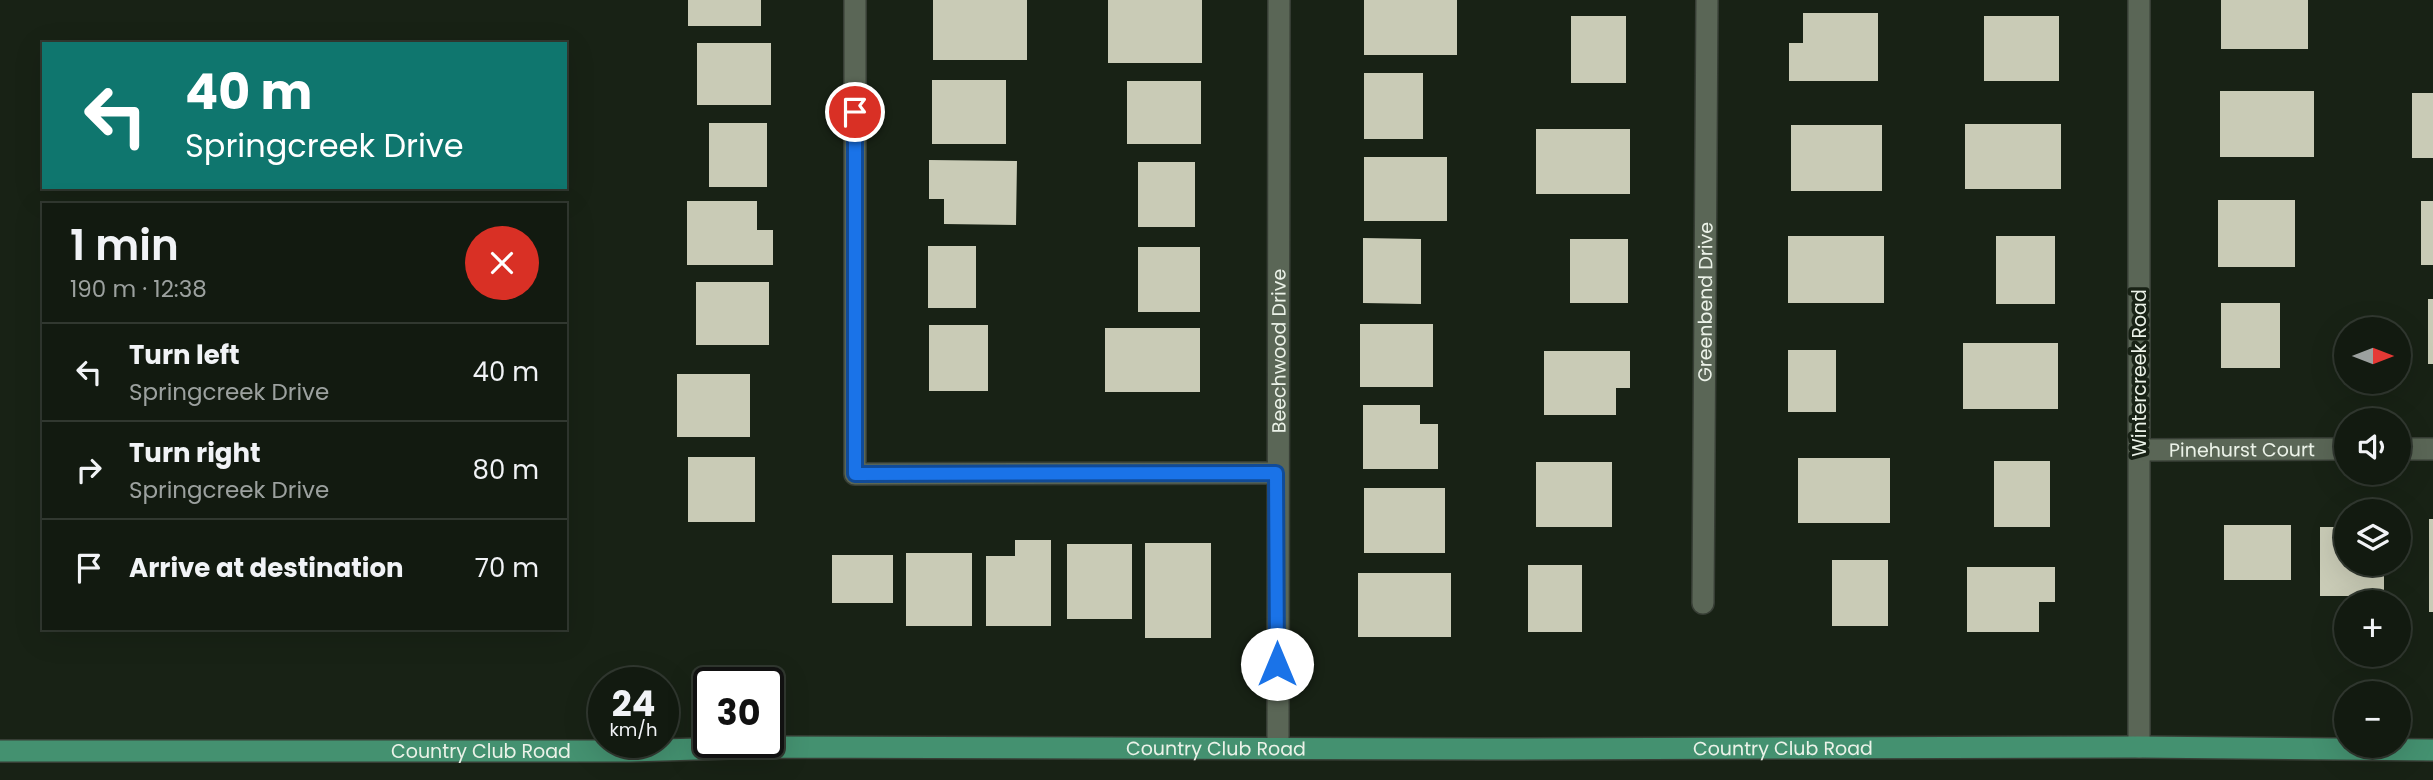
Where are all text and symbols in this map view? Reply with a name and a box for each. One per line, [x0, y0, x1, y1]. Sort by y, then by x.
text: 40 m [185, 58, 312, 126]
icon: left [70, 70, 161, 161]
pin [825, 82, 885, 142]
icon: arrive [836, 93, 874, 131]
text: Springcreek Drive [185, 123, 464, 168]
text: 1 min [70, 216, 179, 275]
street label: Greenbend Drive [1691, 222, 1720, 382]
button: close [465, 226, 539, 300]
street label: Beechwood Drive [1265, 269, 1293, 433]
text: 190 m · 12:38 [70, 273, 207, 305]
street label: Wintercreek Road [2126, 289, 2153, 457]
north arrow [2334, 317, 2412, 394]
map controls [2334, 317, 2411, 758]
text: Turn left [129, 337, 240, 373]
icon: left [70, 353, 108, 391]
text: 40 m [473, 354, 539, 390]
text: Springcreek Drive [129, 376, 329, 408]
button: sound [2334, 408, 2411, 485]
text: Turn right [129, 435, 261, 471]
street label: Pinehurst Court [2169, 436, 2315, 464]
icon: right [70, 451, 108, 489]
text: 80 m [473, 452, 539, 488]
text: Springcreek Drive [129, 474, 329, 506]
button: layers [2334, 499, 2411, 576]
icon: arrive [70, 549, 108, 587]
text: Arrive at destination [129, 550, 404, 586]
text: 70 m [475, 550, 539, 586]
button: + [2334, 590, 2411, 667]
position arrow [1240, 627, 1314, 701]
speed limit sign: 30 [693, 667, 784, 758]
text: 24 [612, 679, 655, 728]
button: − [2334, 681, 2411, 758]
text: km/h [610, 717, 657, 742]
street label: Country Club Road [1126, 735, 1306, 762]
street label: Country Club Road [1693, 735, 1873, 762]
street label: Country Club Road [391, 738, 571, 765]

